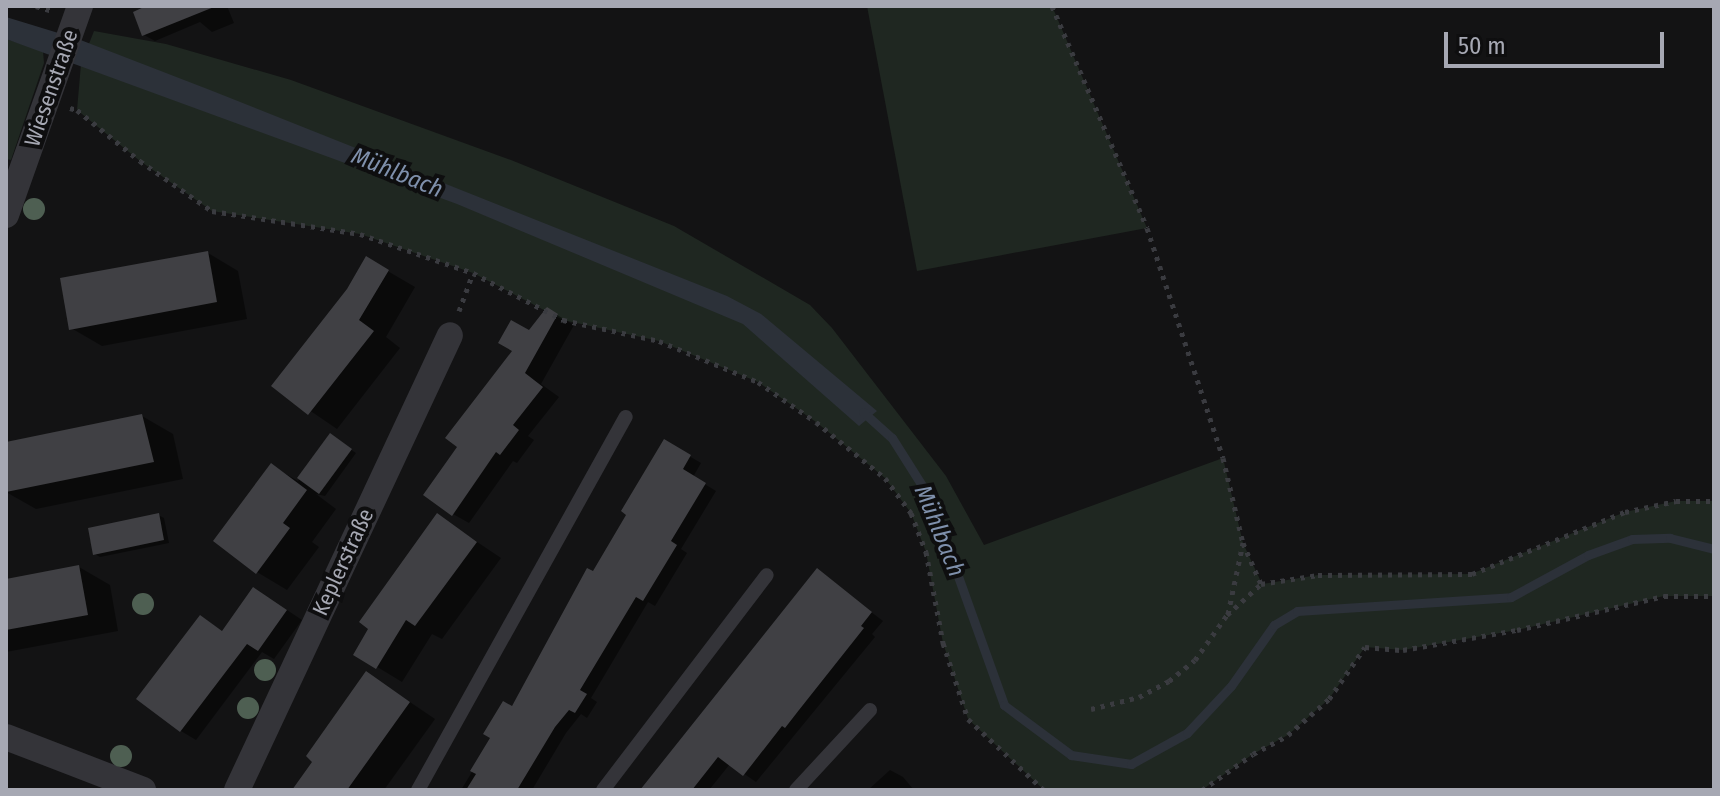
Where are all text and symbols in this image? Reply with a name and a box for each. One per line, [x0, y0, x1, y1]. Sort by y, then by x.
scale bar [1448, 16, 1668, 66]
street label: Wiesenstraße [19, 26, 83, 150]
text: 50 m [1458, 32, 1506, 60]
water label: Mühlbach [347, 142, 447, 204]
water label: Mühlbach [908, 481, 970, 581]
street label: Keplerstraße [307, 504, 379, 620]

